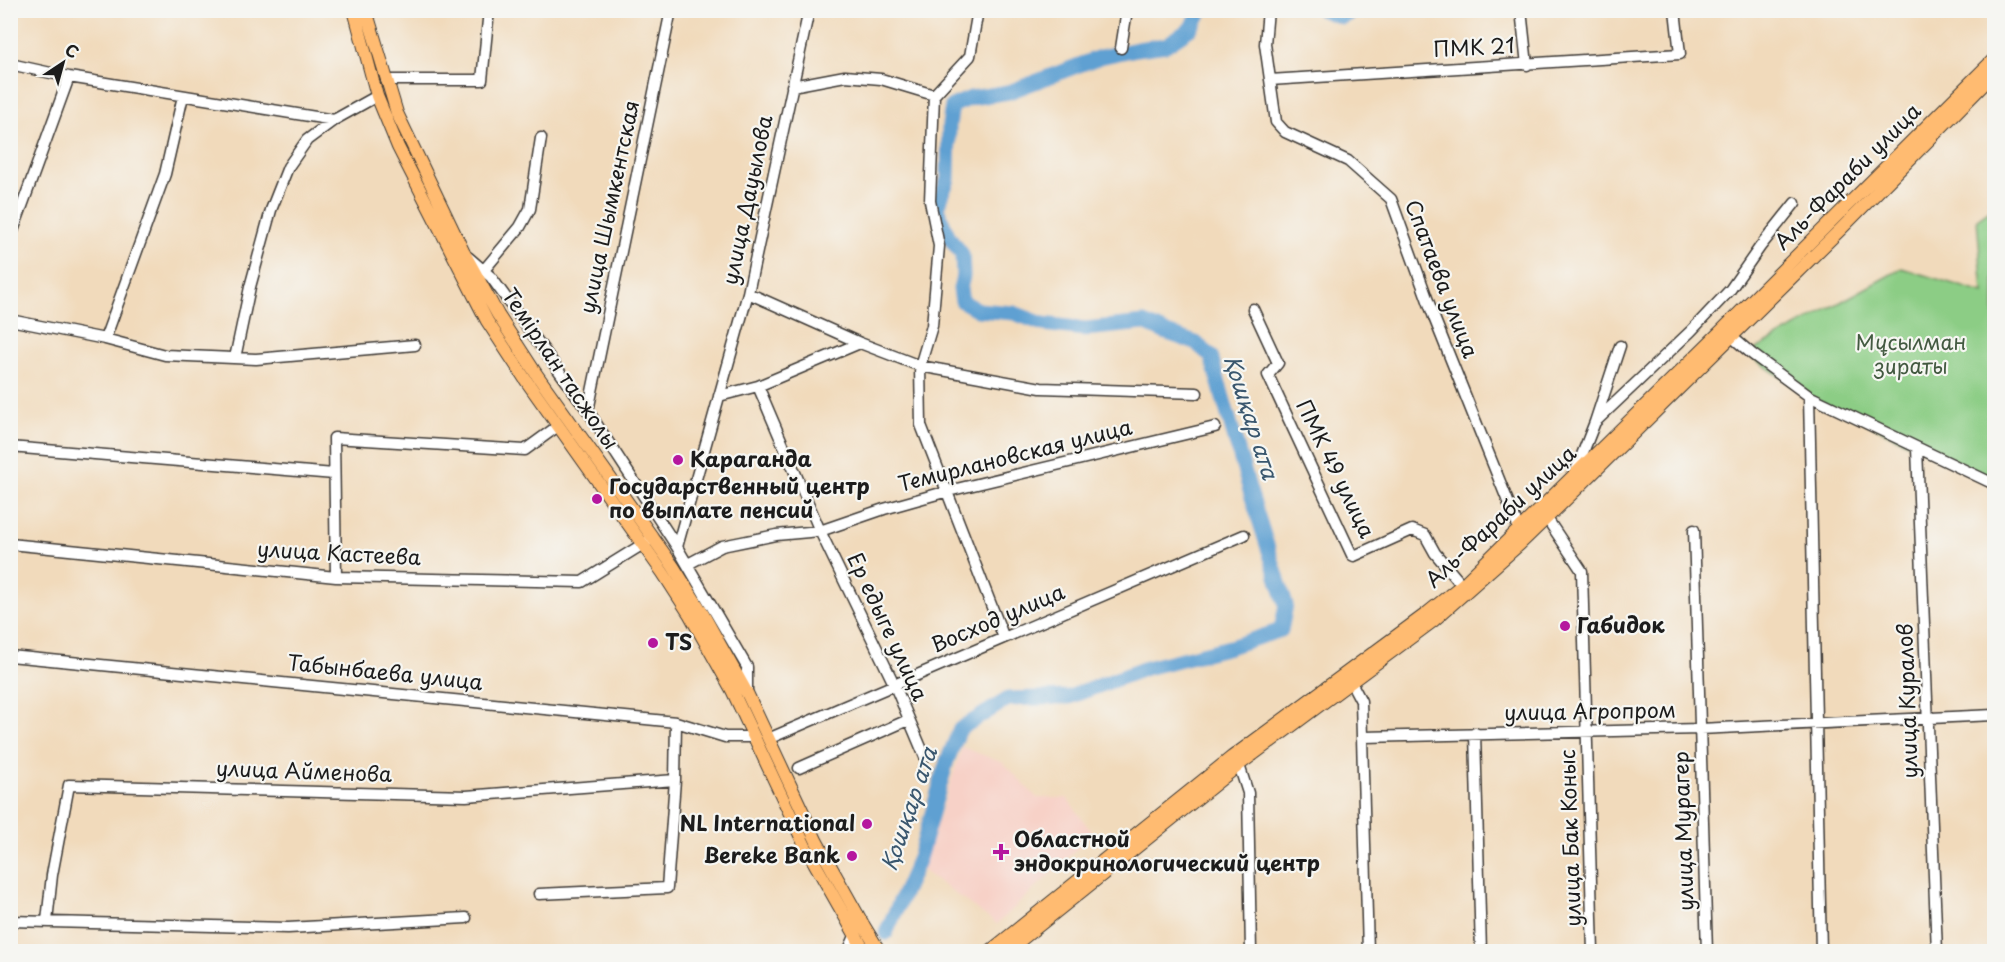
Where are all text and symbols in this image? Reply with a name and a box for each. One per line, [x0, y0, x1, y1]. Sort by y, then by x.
street label: ПМК 21 [1432, 28, 1515, 64]
north arrow [33, 33, 93, 93]
text: С [60, 37, 84, 63]
street label: Аль-Фараби улица [1766, 94, 1928, 256]
street label: улица Шымкентская [570, 97, 646, 316]
street label: улица Дауылова [712, 112, 780, 287]
street label: Спатаева улица [1398, 194, 1488, 363]
street label: Темірлан тасжолы [495, 280, 628, 455]
park label: Мұсылман зираты [1856, 325, 1966, 381]
water label: Қошқар ата [1217, 350, 1288, 484]
street label: ПМК 49 улица [1289, 393, 1385, 544]
street label: Темирлановская улица [894, 409, 1136, 499]
street label: Аль-Фараби улица [1417, 436, 1583, 594]
place label: Караганда [690, 442, 812, 474]
marker: Караганда [671, 453, 685, 467]
place label: Государственный центр по выплате пенсий [609, 469, 870, 525]
marker: Государственный центр по выплате пенсий [590, 492, 604, 506]
street label: улица Кастеева [256, 532, 422, 572]
street label: Ер едыге улица [840, 547, 938, 706]
street label: Восход улица [925, 574, 1070, 660]
place label: Габидок [1577, 608, 1665, 640]
marker: Габидок [1558, 619, 1572, 633]
street label: улица Куралов [1887, 623, 1925, 779]
place label: TS [665, 625, 692, 657]
marker: TS [646, 636, 660, 650]
street label: Табынбаева улица [286, 645, 485, 697]
street label: улица Агропром [1504, 693, 1676, 727]
water label: Қошқар ата [871, 741, 945, 875]
street label: улица Бак Коныс [1550, 749, 1588, 927]
street label: улица Айменова [215, 751, 393, 789]
street label: улица Мурагер [1663, 751, 1701, 912]
place label: NL International [680, 806, 855, 838]
marker: NL International [860, 817, 874, 831]
place label: Областной эндокринологический центр [1014, 822, 1320, 878]
place label: Bereke Bank [704, 838, 840, 870]
marker: Областной эндокринологический центр [992, 843, 1010, 861]
marker: Bereke Bank [845, 849, 859, 863]

